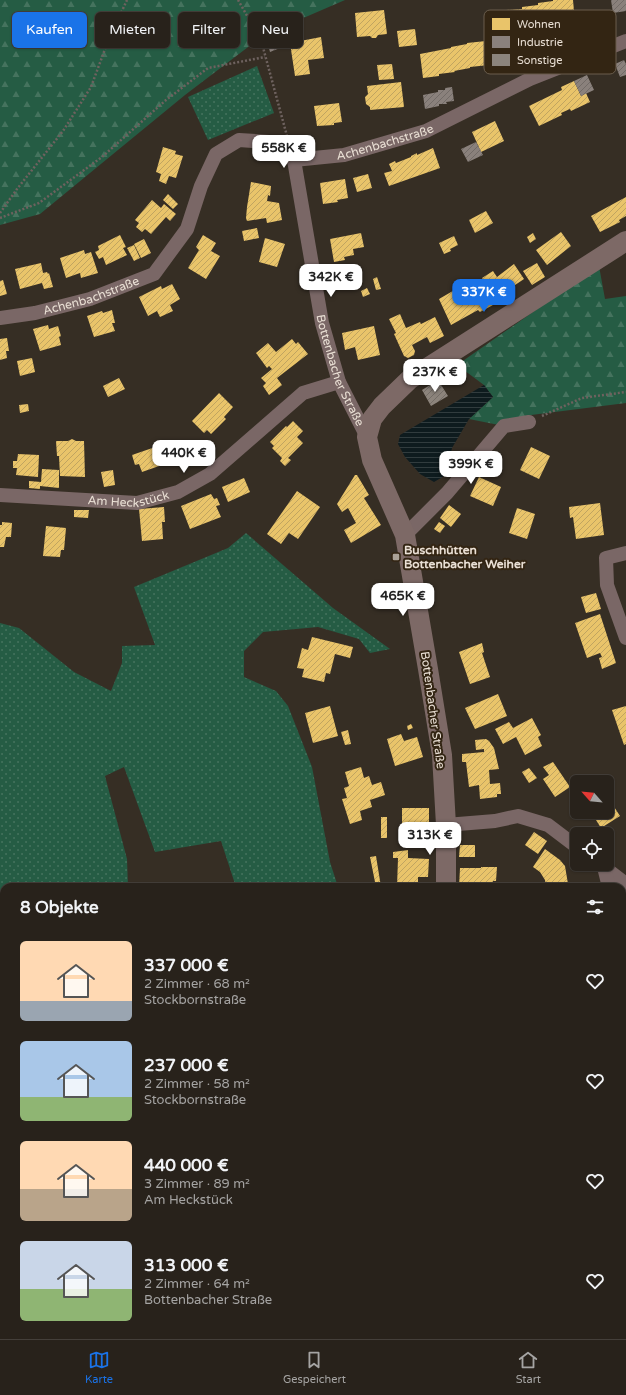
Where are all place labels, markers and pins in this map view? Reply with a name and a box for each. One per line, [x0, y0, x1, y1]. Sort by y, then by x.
pin: 558K € [251, 135, 317, 169]
pin: 342K € [298, 264, 364, 298]
pin: 337K € [451, 279, 517, 313]
pin: 237K € [402, 359, 468, 393]
pin: 440K € [151, 440, 217, 474]
pin: 399K € [438, 451, 504, 485]
place label: Buschhütten Bottenbacher Weiher [404, 543, 526, 571]
marker: Buschhütten Bottenbacher Weiher [391, 552, 401, 562]
pin: 465K € [370, 583, 436, 617]
pin: 313K € [397, 822, 463, 856]

